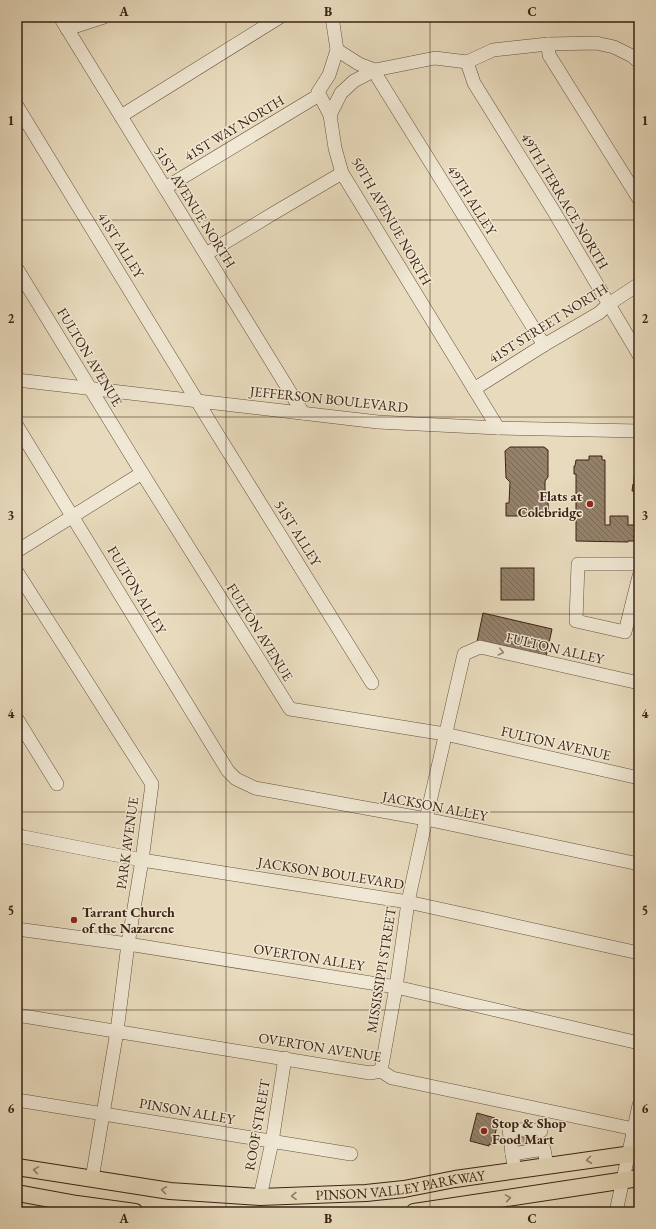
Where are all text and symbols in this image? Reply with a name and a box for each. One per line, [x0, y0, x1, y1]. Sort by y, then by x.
text: A [118, 3, 129, 20]
text: B [324, 3, 332, 20]
text: C [527, 3, 537, 20]
street label: 41ST WAY NORTH [181, 91, 287, 165]
text: 1 [8, 112, 15, 129]
text: 1 [642, 112, 649, 129]
street label: 49TH TERRACE NORTH [517, 130, 613, 272]
street label: 51ST AVENUE NORTH [150, 143, 240, 271]
street label: 50TH AVENUE NORTH [348, 154, 436, 288]
street label: 49TH ALLEY [443, 162, 501, 239]
street label: 41ST ALLEY [94, 209, 149, 282]
street label: 41ST STREET NORTH [485, 279, 611, 367]
street label: FULTON AVENUE [53, 304, 127, 410]
text: 2 [8, 310, 15, 327]
text: 2 [642, 310, 649, 327]
street label: JEFFERSON BOULEVARD [248, 382, 409, 416]
place label: Flats at Colebridge [518, 487, 583, 521]
street label: 51ST ALLEY [271, 497, 326, 570]
marker: Flats at Colebridge [585, 499, 595, 509]
text: 3 [8, 507, 15, 524]
text: 3 [642, 507, 649, 524]
street label: FULTON ALLEY [104, 543, 171, 638]
street label: FULTON AVENUE [223, 580, 297, 684]
street label: FULTON ALLEY [504, 628, 606, 668]
one-way arrow [498, 648, 505, 656]
text: 4 [8, 705, 15, 722]
text: 4 [642, 705, 649, 722]
street label: FULTON AVENUE [499, 722, 613, 764]
street label: JACKSON ALLEY [380, 787, 490, 825]
street label: PARK AVENUE [112, 796, 142, 890]
street label: JACKSON BOULEVARD [256, 852, 406, 894]
text: 5 [8, 902, 14, 919]
text: 5 [642, 902, 648, 919]
place label: Tarrant Church of the Nazarene [82, 903, 175, 937]
street label: MISSISSIPPI STREET [362, 905, 400, 1034]
marker: Tarrant Church of the Nazarene [69, 915, 79, 925]
street label: OVERTON ALLEY [252, 939, 367, 975]
street label: OVERTON AVENUE [257, 1028, 383, 1066]
street label: ROOF STREET [240, 1077, 274, 1172]
street label: PINSON ALLEY [138, 1094, 237, 1128]
text: 6 [8, 1100, 15, 1117]
text: 6 [642, 1100, 649, 1117]
place label: Stop & Shop Food Mart [492, 1114, 567, 1148]
marker: Stop & Shop Food Mart [479, 1126, 489, 1136]
one-way arrow [586, 1155, 592, 1164]
one-way arrow [32, 1166, 39, 1175]
street label: PINSON VALLEY PARKWAY [315, 1166, 487, 1204]
one-way arrow [161, 1186, 167, 1195]
one-way arrow [291, 1191, 297, 1200]
one-way arrow [505, 1194, 511, 1203]
text: A [118, 1210, 129, 1227]
text: B [324, 1210, 332, 1227]
text: C [527, 1210, 537, 1227]

